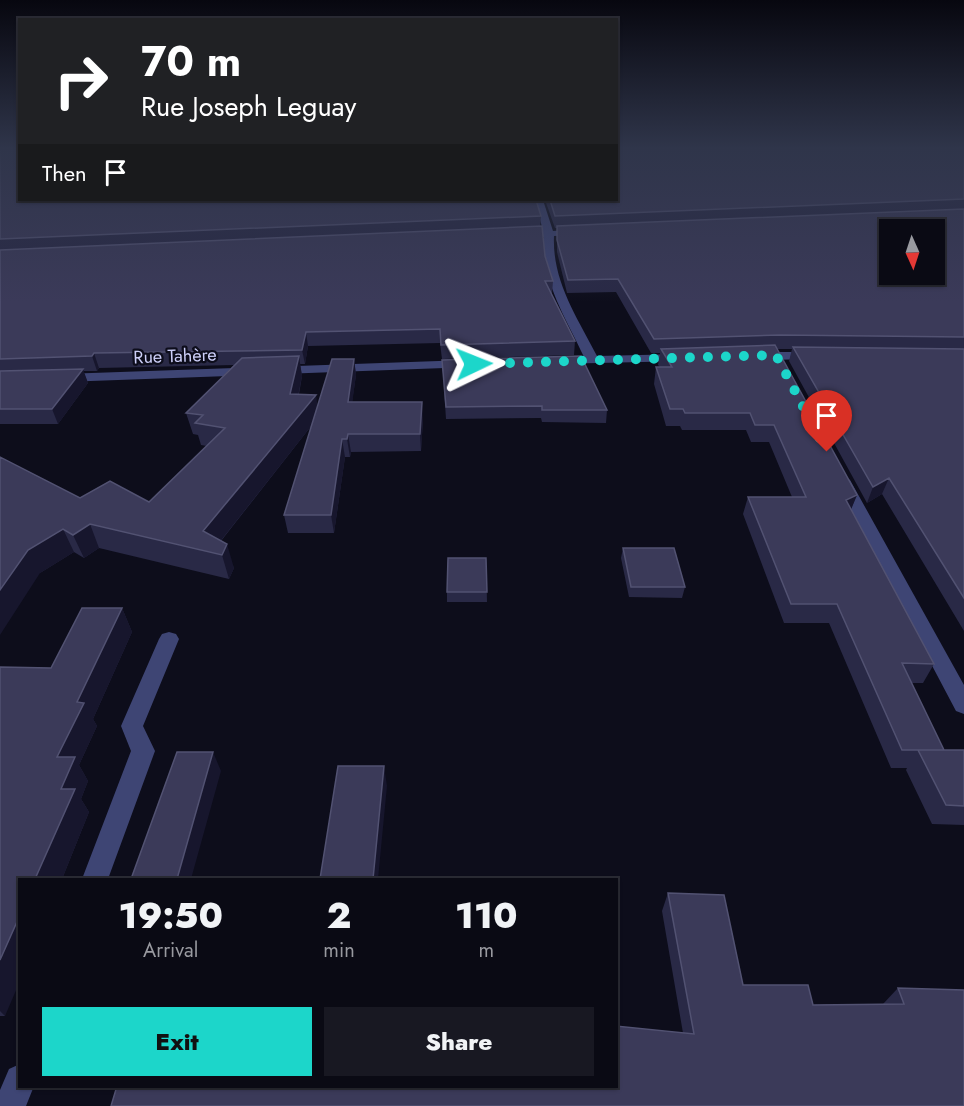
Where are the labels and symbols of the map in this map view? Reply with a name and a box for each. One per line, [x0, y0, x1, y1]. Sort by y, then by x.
north arrow [879, 219, 945, 285]
position arrow [442, 332, 506, 396]
street label: Rue Tahère [133, 342, 217, 370]
pin [801, 390, 852, 452]

